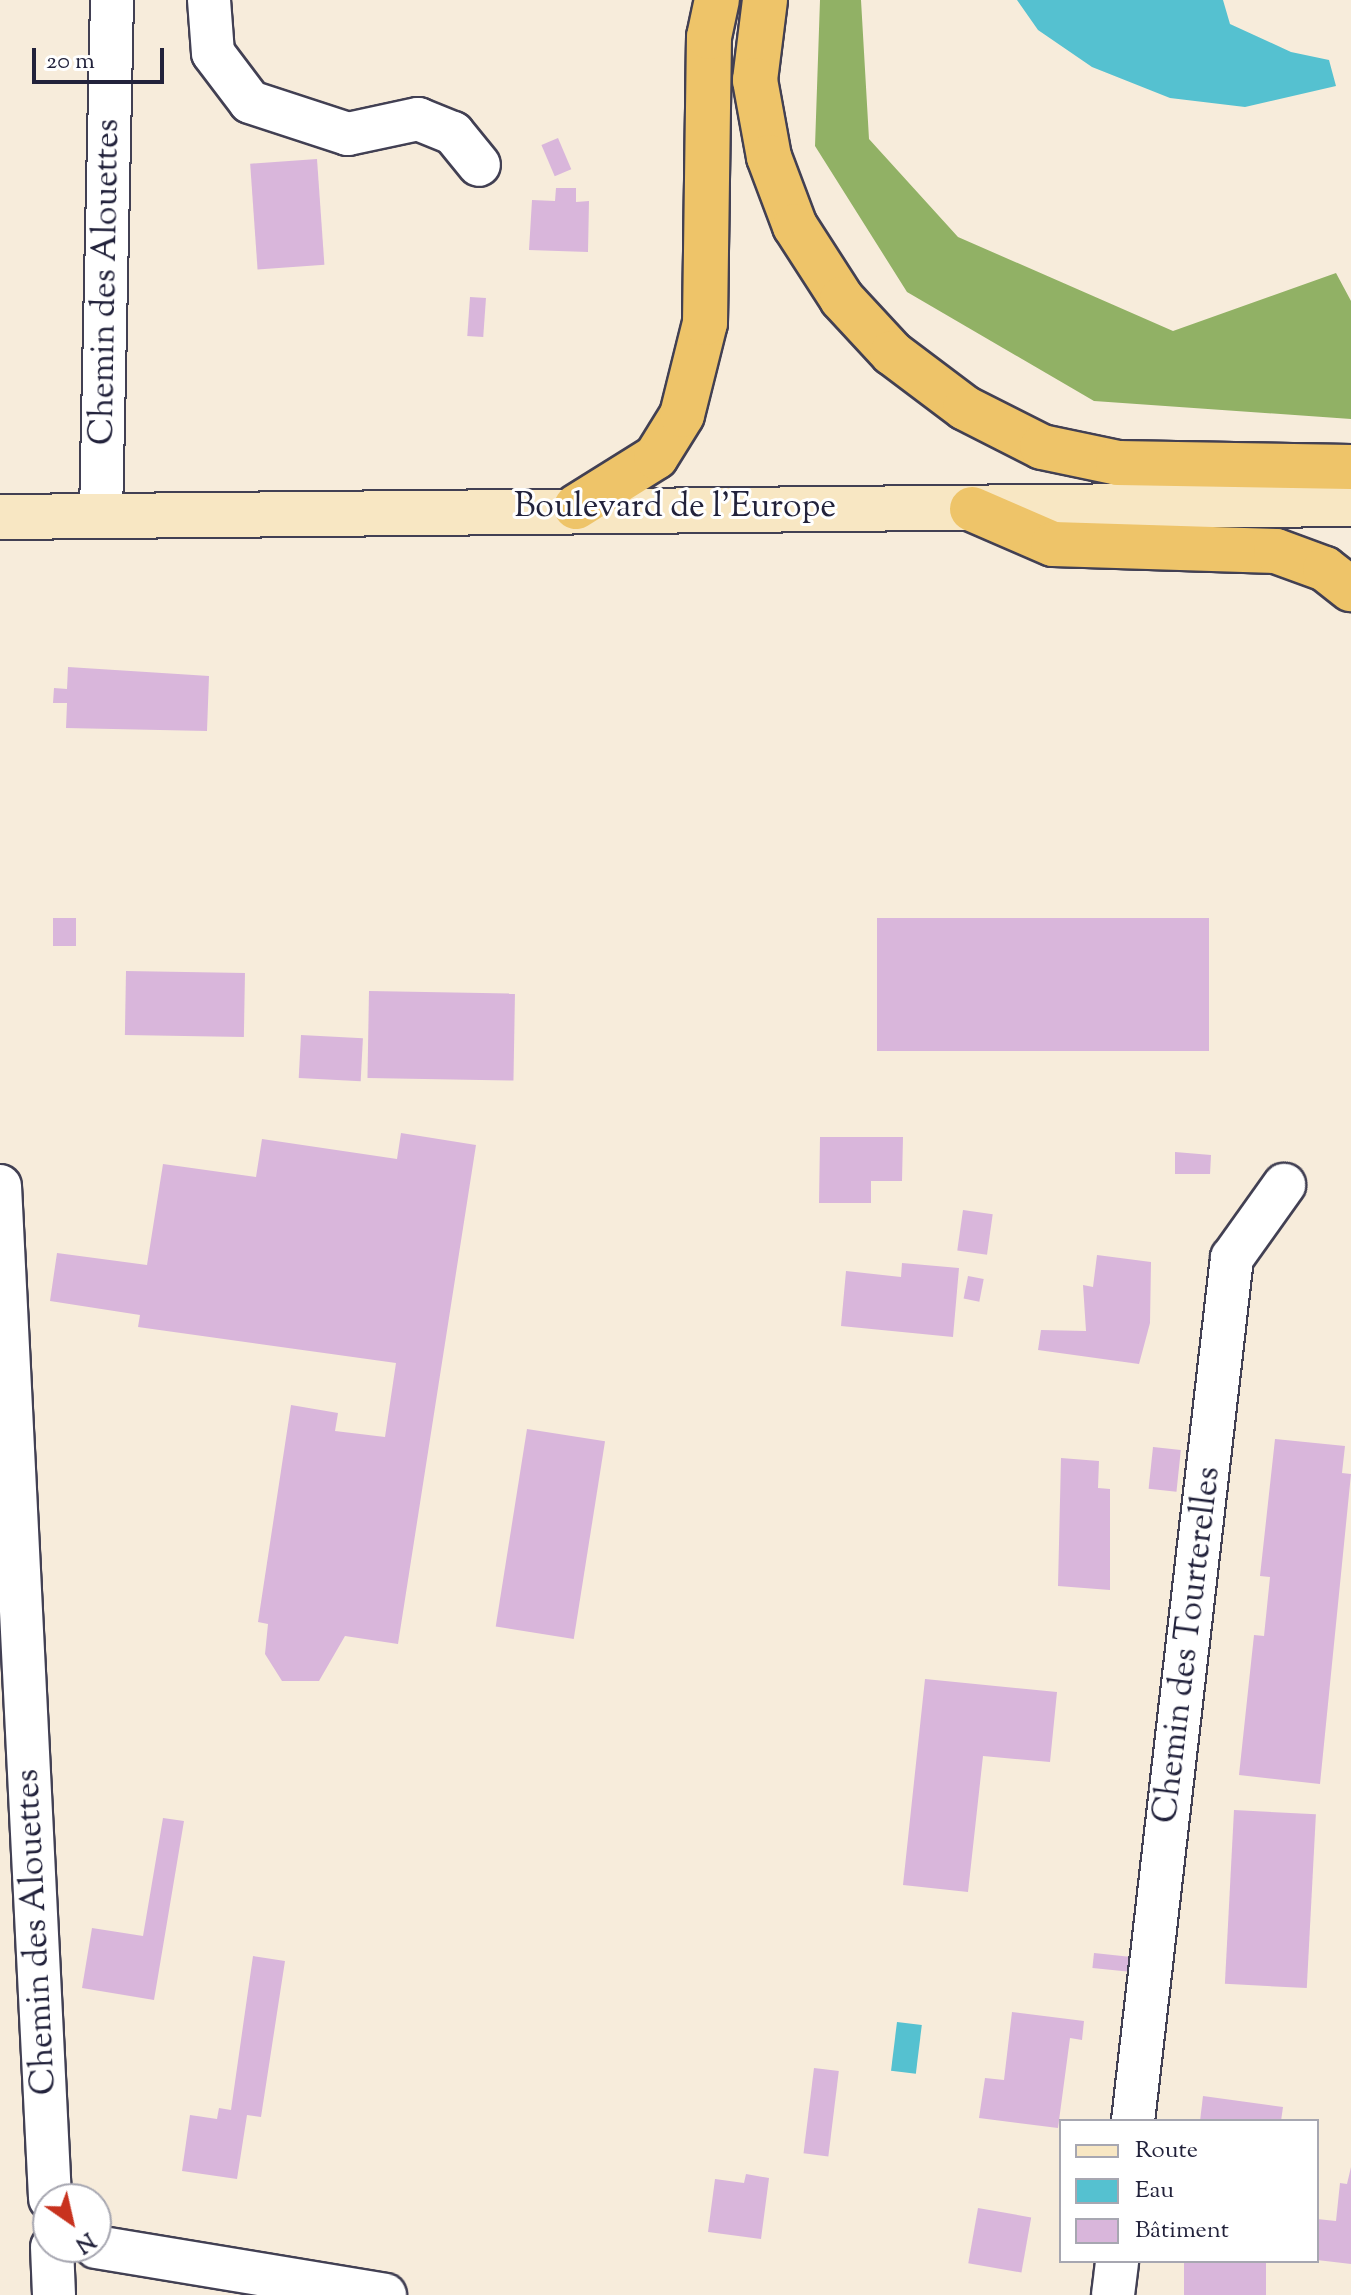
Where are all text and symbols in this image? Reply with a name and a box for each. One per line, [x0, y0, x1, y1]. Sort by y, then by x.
scale bar [36, 32, 168, 82]
text: 20 m [46, 45, 95, 79]
street label: Chemin des Alouettes [83, 118, 129, 446]
street label: Boulevard de l'Europe [514, 488, 836, 528]
street label: Chemin des Tourterelles [1146, 1464, 1230, 1826]
street label: Chemin des Alouettes [8, 1768, 66, 2096]
legend [1059, 2119, 1319, 2263]
text: Route [1135, 2134, 1198, 2168]
text: Eau [1135, 2174, 1174, 2208]
north arrow [32, 2183, 112, 2263]
text: Bâtiment [1135, 2214, 1229, 2248]
text: N [68, 2223, 101, 2259]

